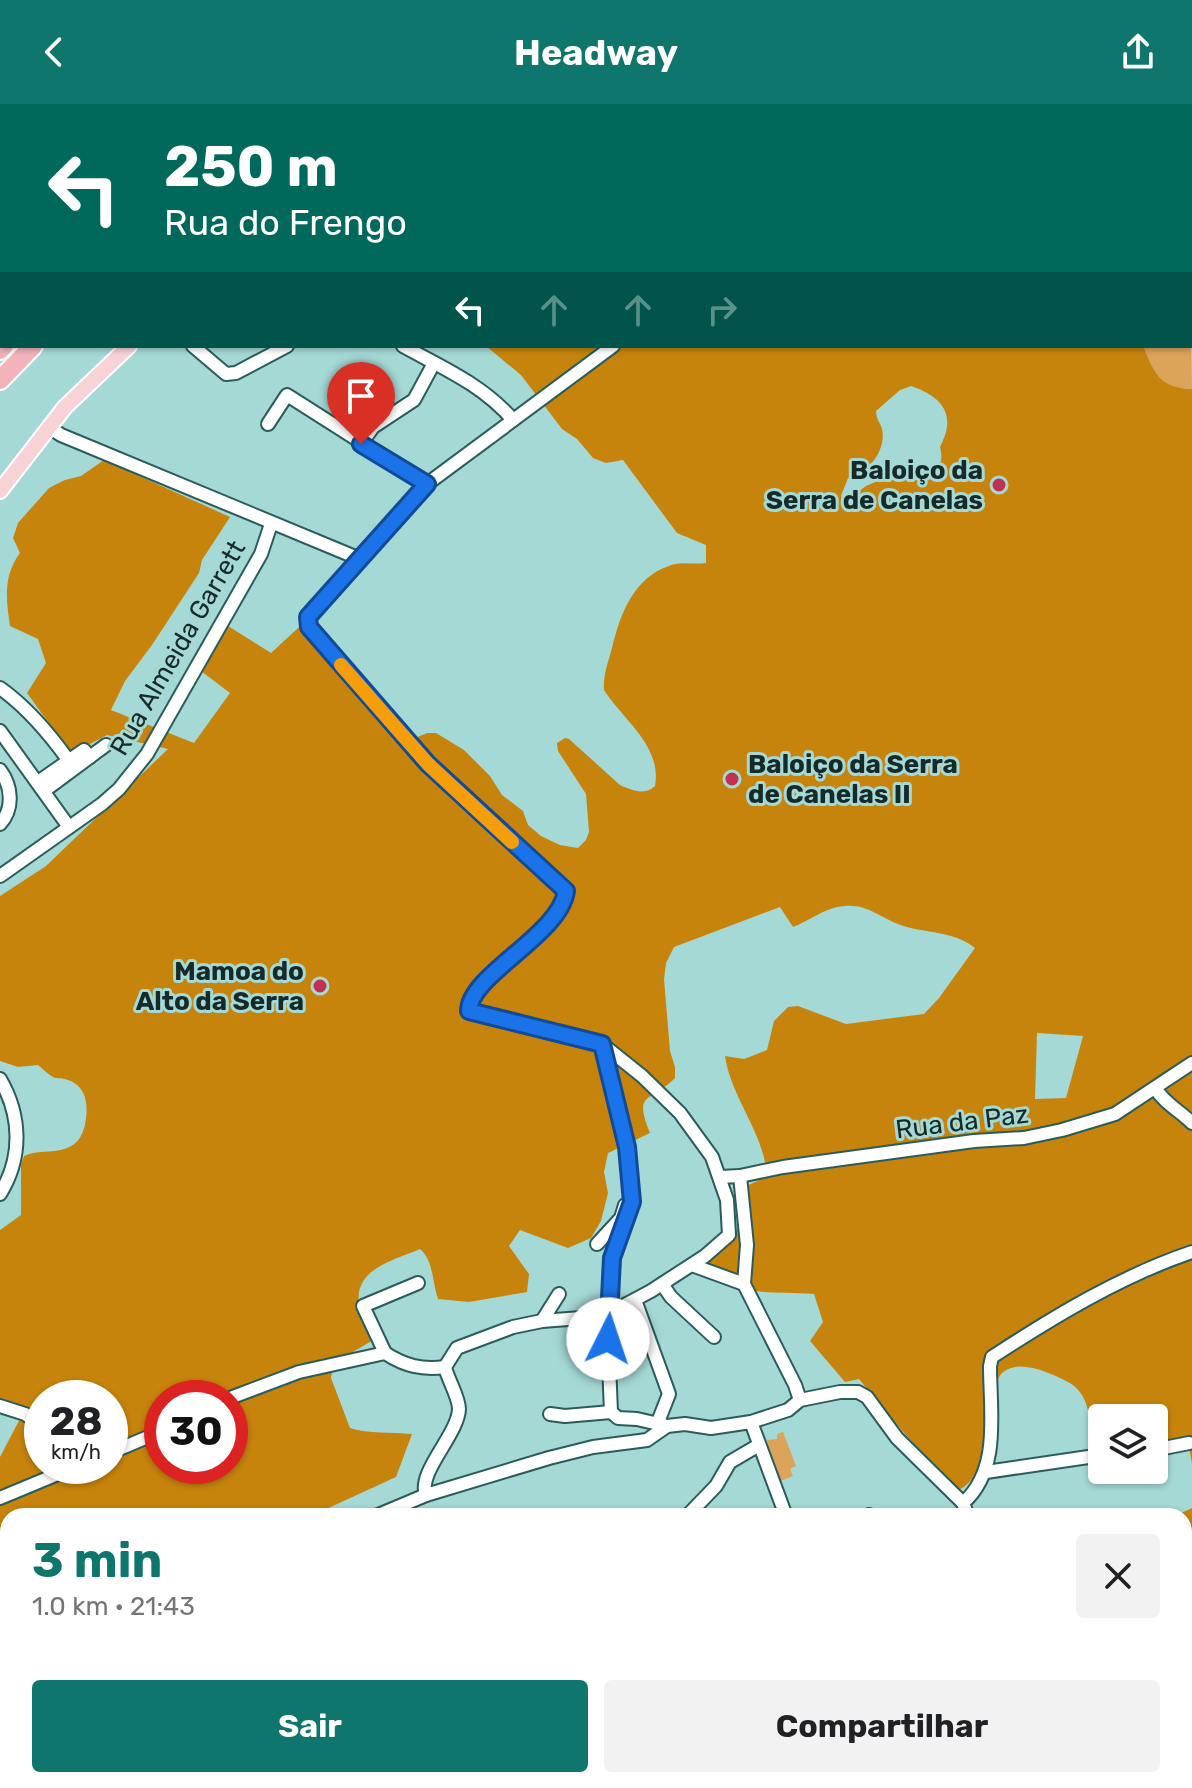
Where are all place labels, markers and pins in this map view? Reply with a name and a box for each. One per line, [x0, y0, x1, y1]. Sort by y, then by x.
pin [327, 362, 395, 444]
place label: Baloiço da Serra de Canelas [766, 455, 983, 516]
marker: Baloiço da Serra de Canelas [990, 476, 1008, 494]
place label: Baloiço da Serra de Canelas II [748, 749, 958, 810]
marker: Baloiço da Serra de Canelas II [723, 770, 741, 788]
place label: Mamoa do Alto da Serra [136, 956, 304, 1017]
marker: Mamoa do Alto da Serra [311, 977, 329, 995]

